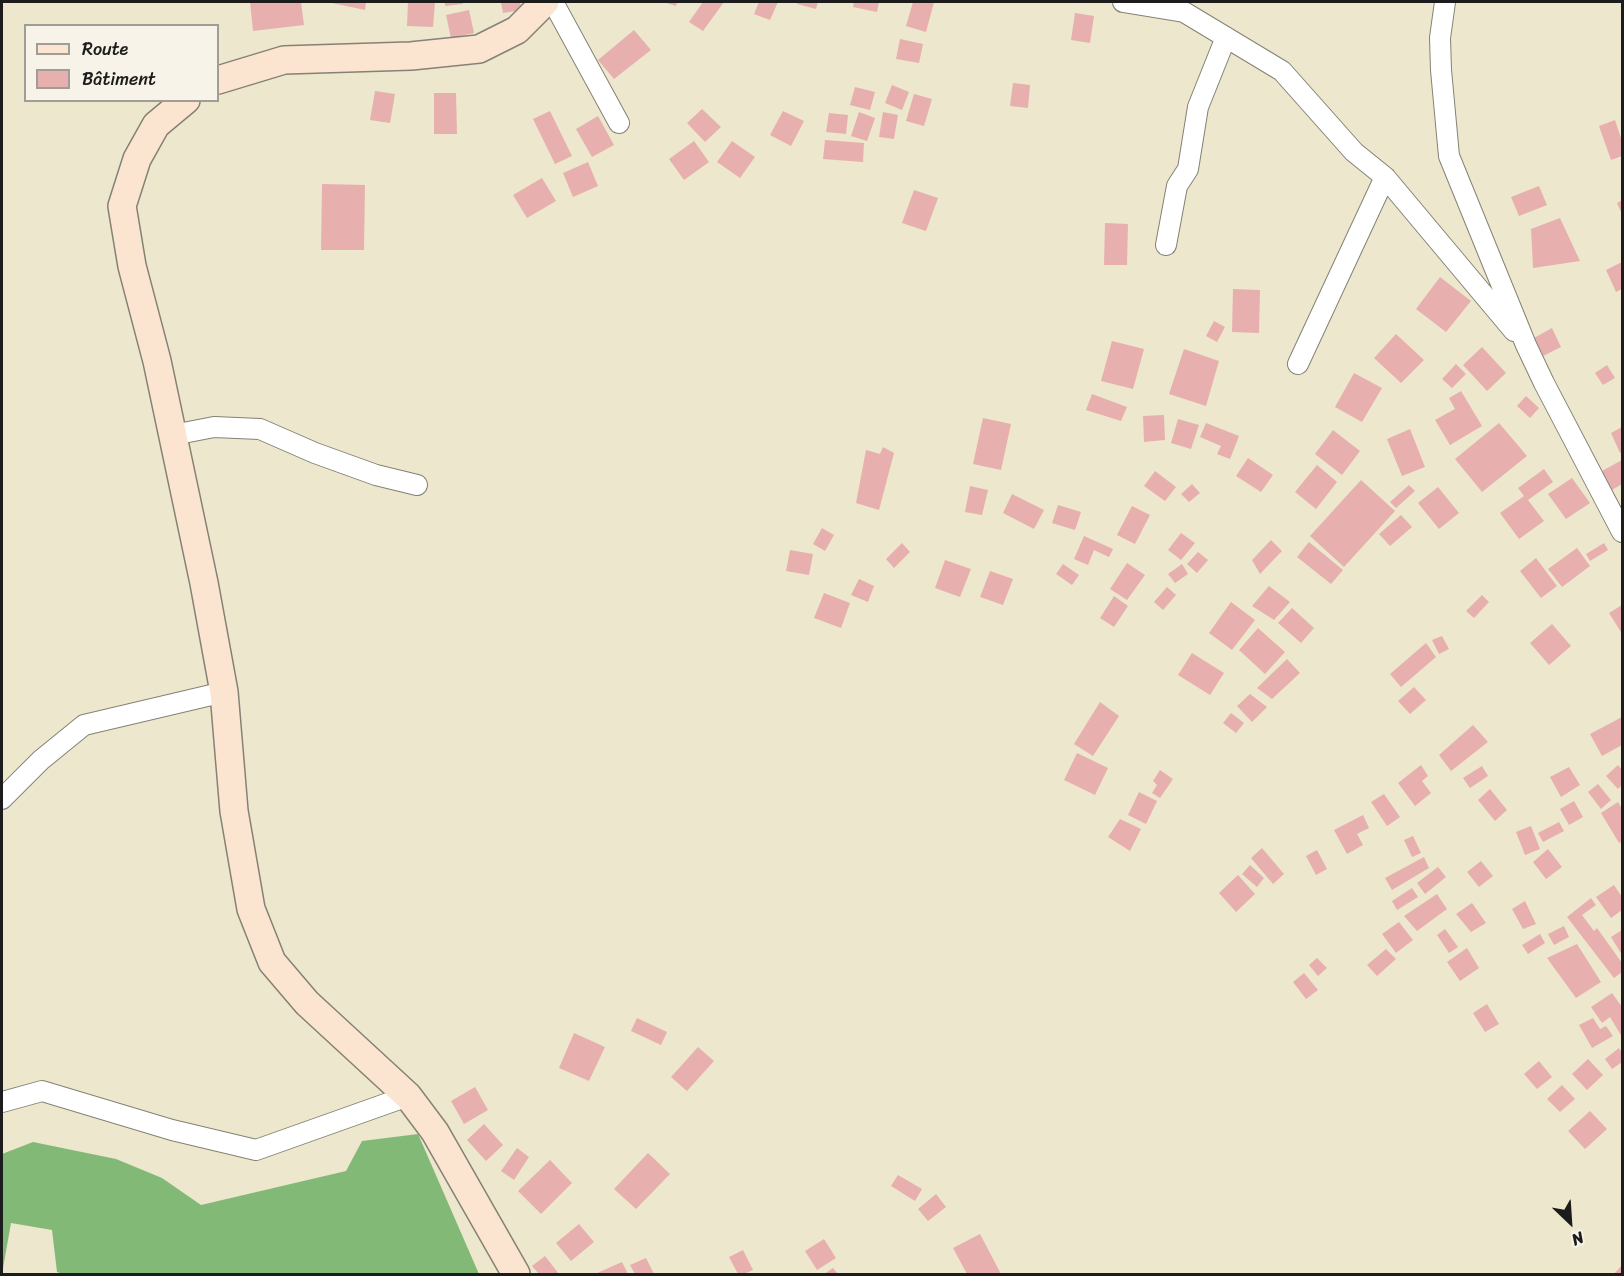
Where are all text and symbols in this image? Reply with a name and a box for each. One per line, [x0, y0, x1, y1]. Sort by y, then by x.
legend [24, 24, 219, 102]
text: Route [82, 33, 128, 65]
text: Bâtiment [82, 63, 156, 95]
north arrow [1540, 1192, 1600, 1252]
text: N [1567, 1223, 1589, 1254]

